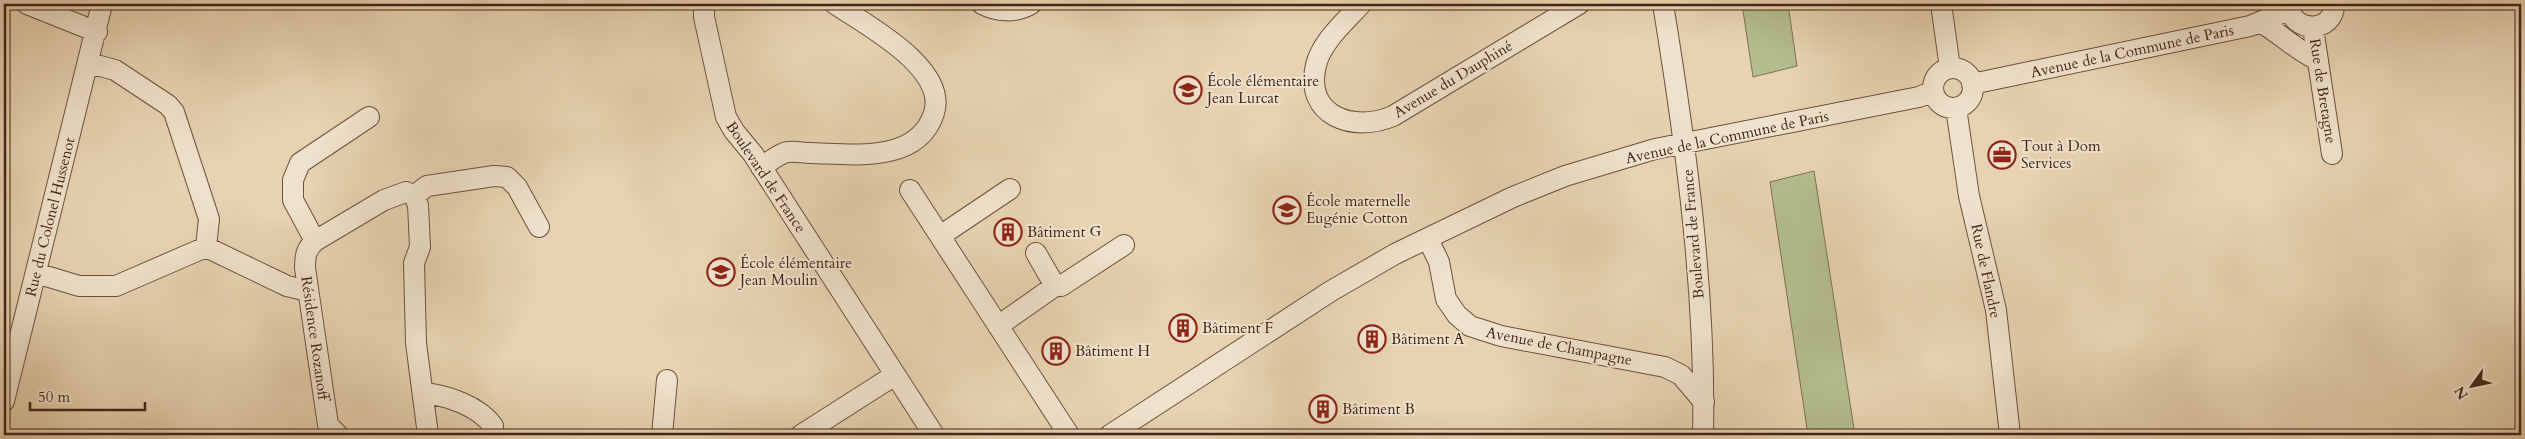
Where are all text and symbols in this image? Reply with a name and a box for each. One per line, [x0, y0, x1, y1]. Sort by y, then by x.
street label: Avenue de la Commune de Paris [2029, 20, 2235, 82]
street label: Avenue du Dauphiné [1390, 35, 1516, 122]
street label: Rue de Bretagne [2305, 37, 2341, 145]
place label: École élémentaire Jean Lurcat [1205, 71, 1319, 108]
school or university icon: École élémentaire Jean Lurcat [1173, 75, 1203, 105]
street label: Avenue de la Commune de Paris [1624, 106, 1830, 168]
street label: Boulevard de France [721, 117, 811, 237]
street label: Rue du Colonel Hussenot [21, 135, 80, 299]
place label: Tout à Dom Services [2021, 136, 2101, 173]
office icon: Tout à Dom Services [1987, 140, 2017, 170]
street label: Boulevard de France [1677, 168, 1709, 300]
place label: École maternelle Eugénie Cotton [1306, 191, 1411, 228]
school or university icon: École maternelle Eugénie Cotton [1272, 195, 1302, 225]
building icon: Bâtiment G [993, 217, 1023, 247]
place label: Bâtiment G [1027, 222, 1101, 242]
street label: Rue de Flandre [1966, 222, 2006, 320]
place label: École élémentaire Jean Moulin [738, 253, 852, 290]
school or university icon: École élémentaire Jean Moulin [706, 257, 736, 287]
street label: Résidence Rozanoff [296, 275, 334, 404]
building icon: Bâtiment F [1168, 313, 1198, 343]
place label: Bâtiment F [1202, 318, 1273, 338]
street label: Avenue de Champagne [1484, 322, 1634, 370]
building icon: Bâtiment A [1357, 324, 1387, 354]
place label: Bâtiment A [1391, 329, 1464, 349]
building icon: Bâtiment H [1041, 336, 1071, 366]
place label: Bâtiment H [1075, 341, 1150, 361]
north arrow [2448, 362, 2498, 412]
scale bar [30, 379, 145, 411]
text: N [2450, 383, 2473, 403]
text: 50 m [38, 387, 70, 407]
building icon: Bâtiment B [1308, 394, 1338, 424]
place label: Bâtiment B [1342, 399, 1415, 419]

